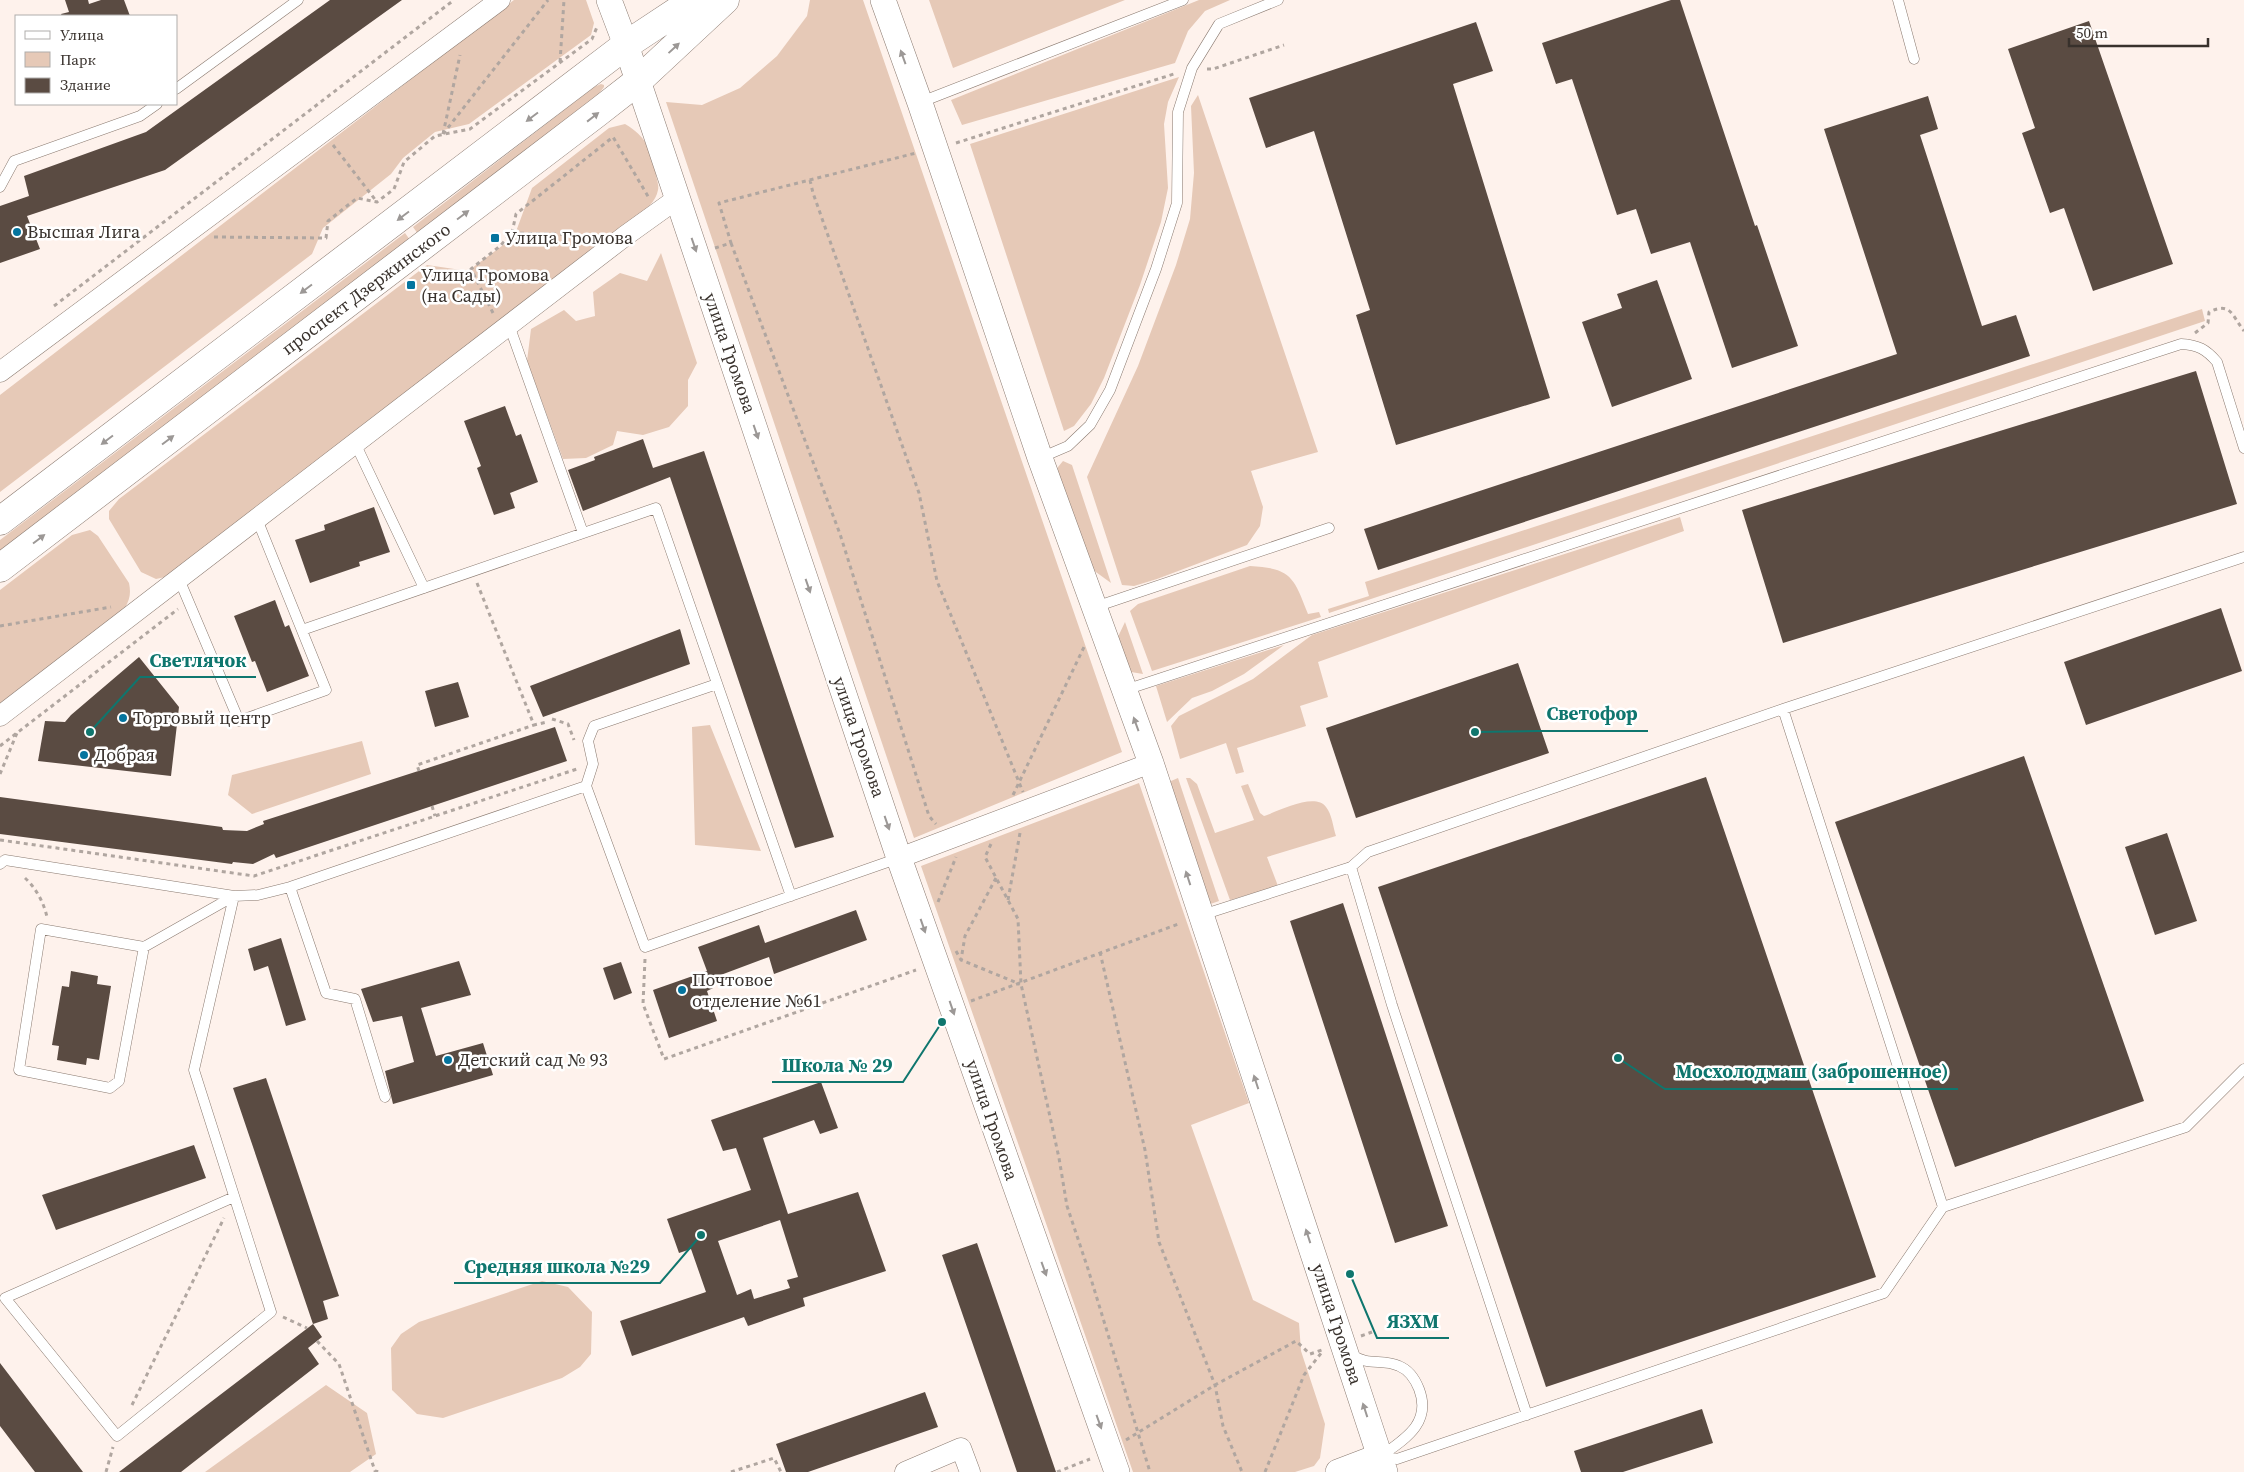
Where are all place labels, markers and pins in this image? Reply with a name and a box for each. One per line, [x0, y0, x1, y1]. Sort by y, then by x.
place label: Высшая Лига [27, 219, 141, 244]
place label: Улица Громова [505, 225, 634, 250]
marker: Высшая Лига [11, 226, 23, 238]
marker: Улица Громова [489, 232, 501, 244]
place label: Улица Громова (на Сады) [421, 262, 550, 308]
marker: Улица Громова (на Сады) [405, 279, 417, 291]
callout: Светлячок [140, 643, 256, 677]
callout: Светофор [1537, 697, 1648, 731]
place label: Торговый центр [133, 705, 271, 730]
marker: Торговый центр [117, 712, 129, 724]
place label: Добрая [94, 742, 155, 767]
marker: Добрая [78, 749, 90, 761]
place label: Почтовое отделение №61 [692, 967, 822, 1013]
marker: Почтовое отделение №61 [676, 984, 688, 996]
place label: Детский сад № 93 [458, 1047, 608, 1072]
callout: Школа № 29 [772, 1048, 903, 1082]
marker: Детский сад № 93 [442, 1054, 454, 1066]
callout: Мосхолодмаш (заброшенное) [1665, 1055, 1958, 1089]
callout: Средняя школа №29 [454, 1249, 660, 1283]
callout: ЯЗХМ [1377, 1304, 1449, 1338]

